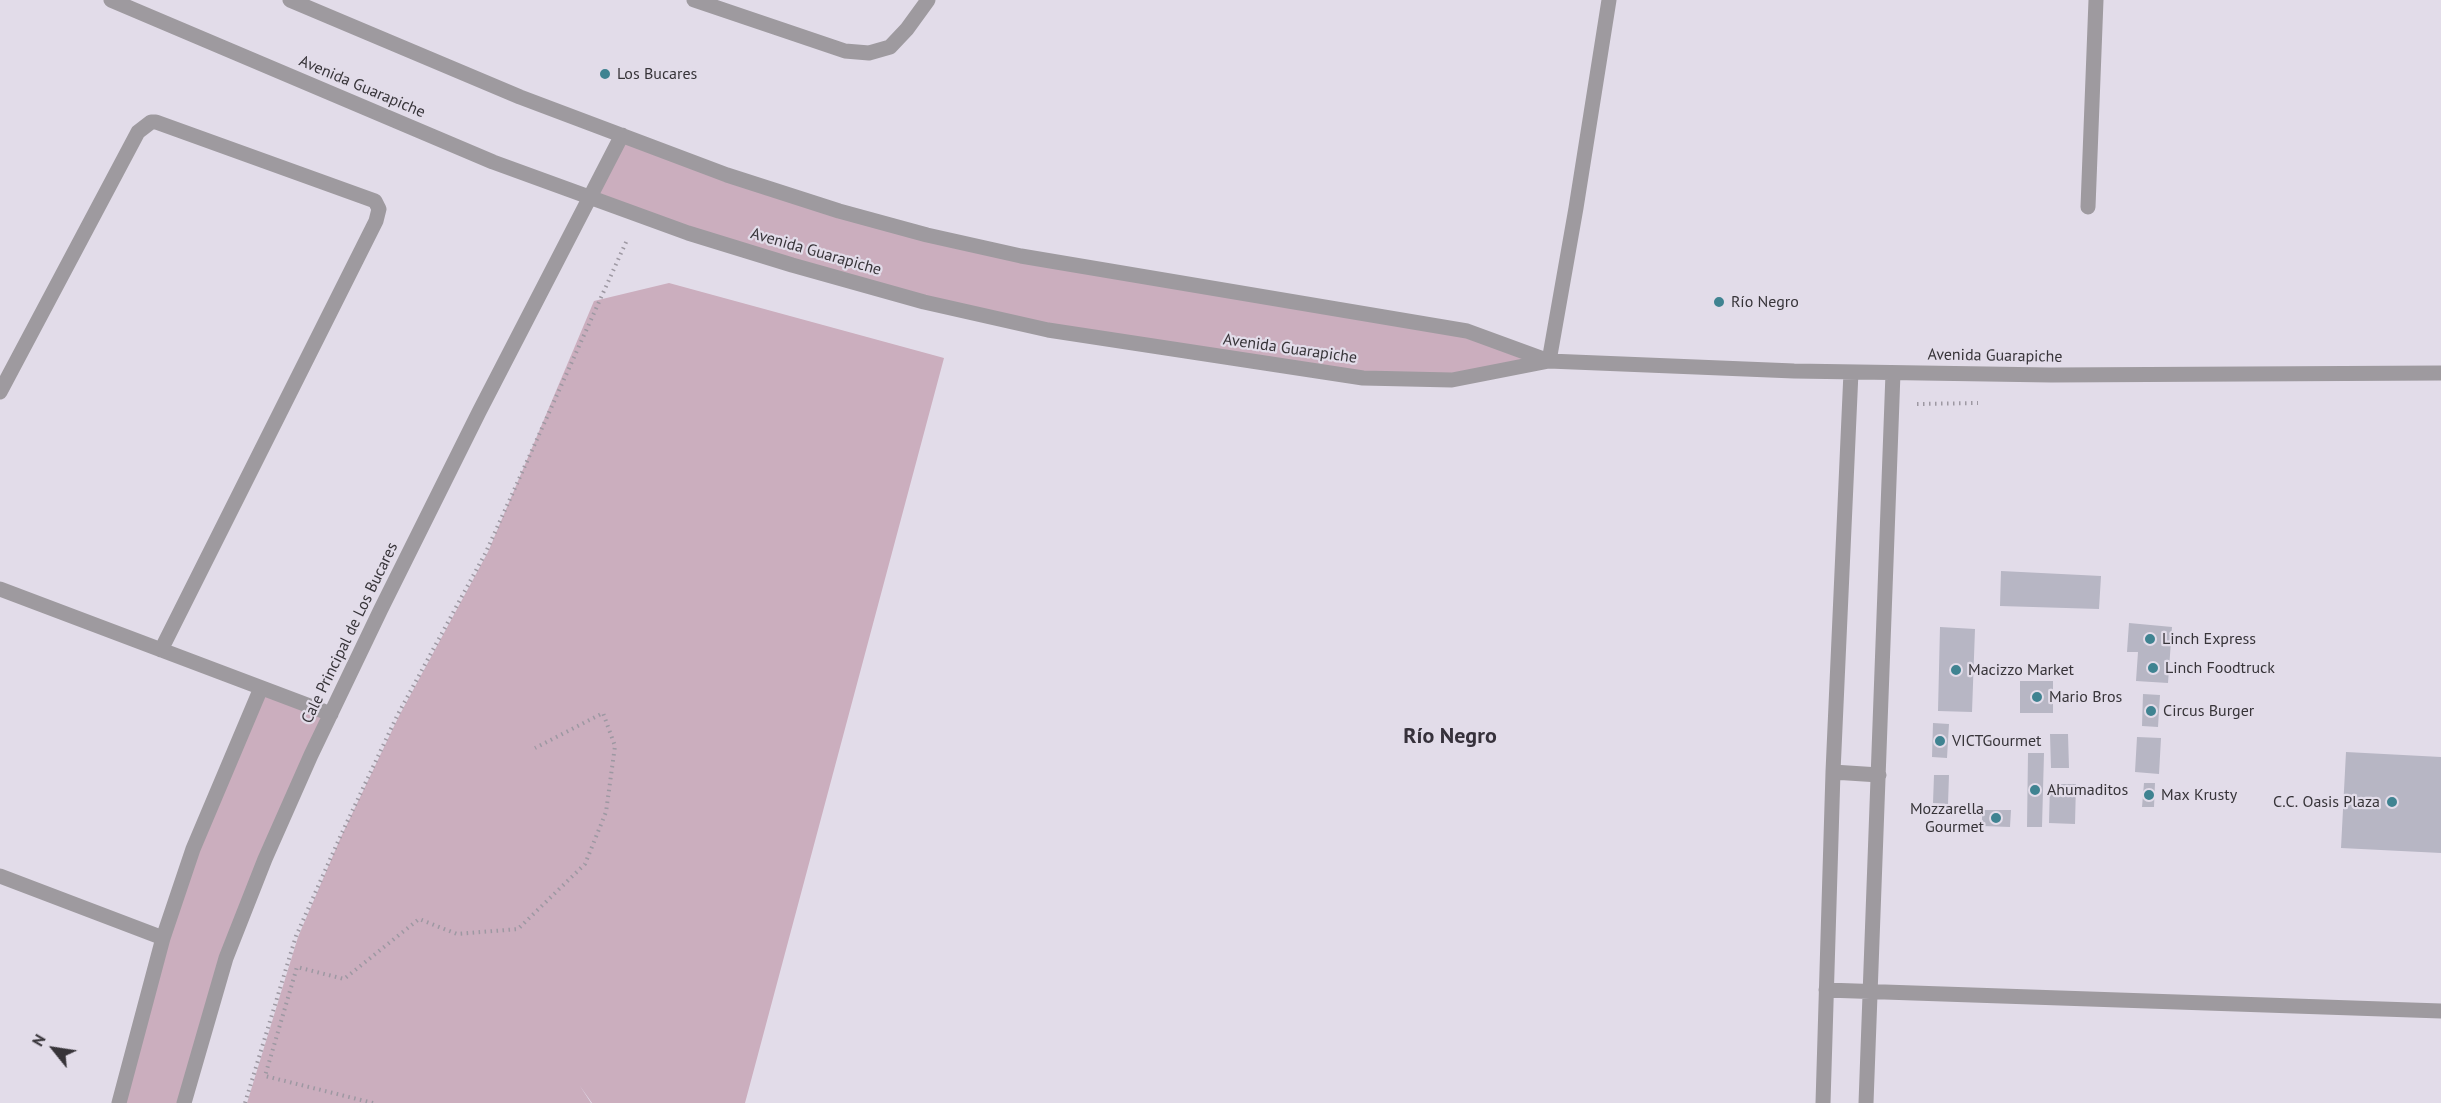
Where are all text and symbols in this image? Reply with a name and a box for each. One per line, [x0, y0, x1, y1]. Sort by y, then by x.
street label: Avenida Guarapiche [296, 52, 428, 122]
place label: Los Bucares [617, 64, 697, 84]
marker: Los Bucares [598, 67, 612, 81]
street label: Avenida Guarapiche [748, 224, 884, 280]
place label: Río Negro [1731, 292, 1799, 312]
marker: Río Negro [1712, 295, 1726, 309]
street label: Avenida Guarapiche [1222, 330, 1358, 368]
street label: Avenida Guarapiche [1927, 345, 2063, 367]
street label: Cale Principal de Los Bucares [298, 539, 402, 727]
place label: Linch Express [2162, 629, 2256, 649]
marker: Linch Express [2143, 632, 2157, 646]
place label: Linch Foodtruck [2165, 658, 2275, 678]
place label: Macizzo Market [1968, 660, 2074, 680]
marker: Linch Foodtruck [2146, 661, 2160, 675]
marker: Macizzo Market [1949, 663, 1963, 677]
place label: Mario Bros [2049, 687, 2122, 707]
marker: Mario Bros [2030, 690, 2044, 704]
place label: Circus Burger [2163, 701, 2254, 721]
marker: Circus Burger [2144, 704, 2158, 718]
district label: Río Negro [1403, 724, 1497, 750]
place label: VICTGourmet [1952, 731, 2042, 751]
marker: VICTGourmet [1933, 734, 1947, 748]
place label: Ahumaditos [2047, 780, 2128, 800]
marker: Ahumaditos [2028, 783, 2042, 797]
place label: Max Krusty [2161, 785, 2237, 805]
marker: Max Krusty [2142, 788, 2156, 802]
place label: C.C. Oasis Plaza [2273, 792, 2380, 812]
marker: C.C. Oasis Plaza [2385, 795, 2399, 809]
place label: Mozzarella Gourmet [1910, 799, 1984, 837]
marker: Mozzarella Gourmet [1989, 811, 2003, 825]
north arrow [24, 1019, 84, 1079]
text: N [27, 1030, 50, 1050]

